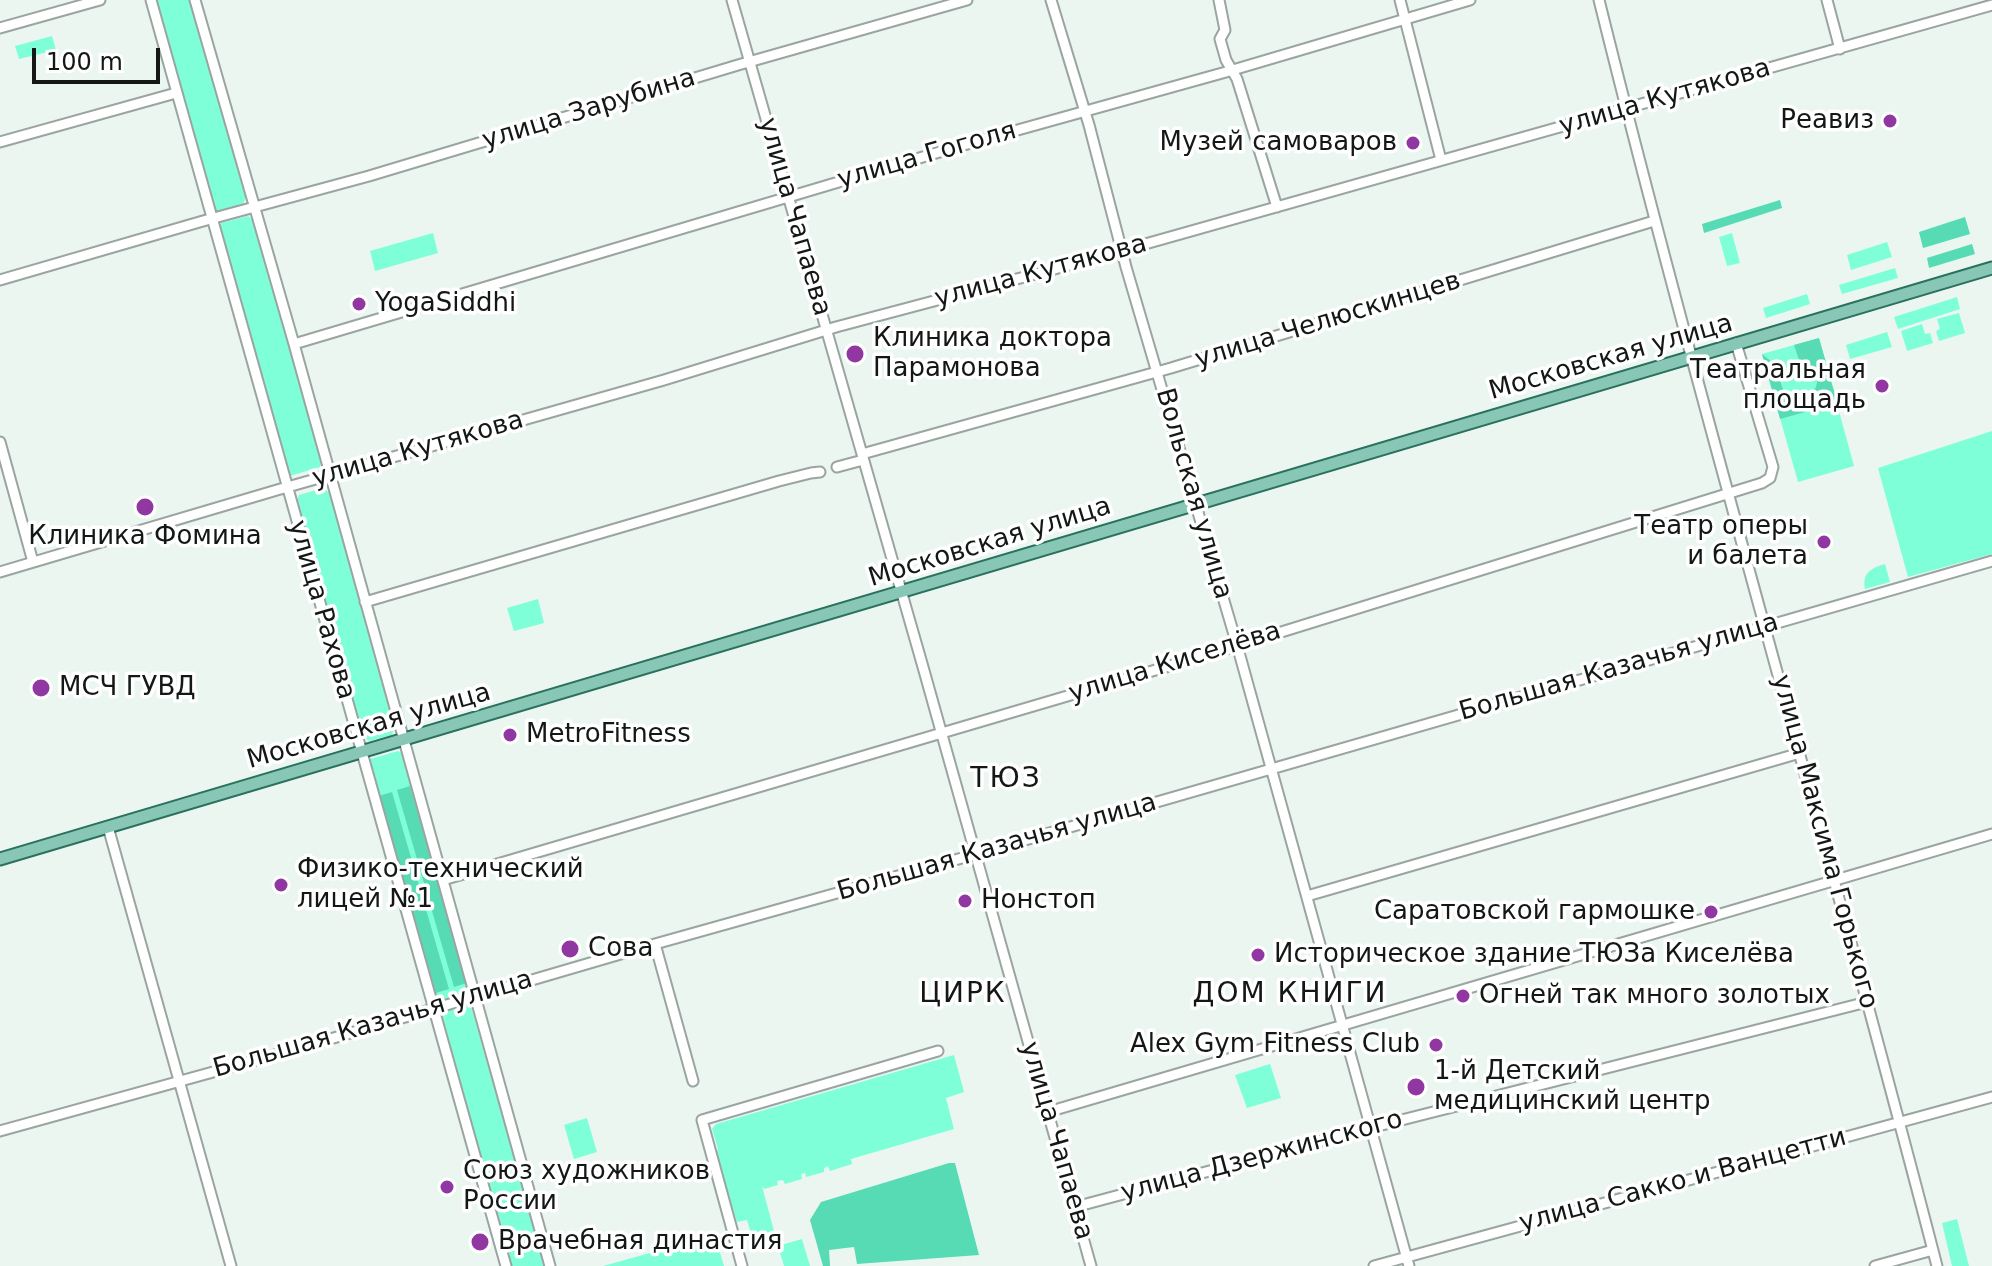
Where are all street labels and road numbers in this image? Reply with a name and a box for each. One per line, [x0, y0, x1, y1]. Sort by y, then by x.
street label: улица Кутякова [1556, 53, 1774, 143]
street label: улица Зарубина [479, 63, 699, 157]
street label: улица Чапаева [751, 114, 837, 320]
street label: улица Гоголя [834, 116, 1020, 196]
street label: улица Кутякова [932, 229, 1150, 315]
street label: улица Челюскинцев [1191, 266, 1465, 376]
street label: Московская улица [1486, 308, 1736, 408]
street label: Вольская улица [1148, 385, 1238, 603]
street label: улица Кутякова [309, 405, 527, 495]
street label: Московская улица [865, 491, 1115, 595]
street label: улица Рахова [281, 517, 361, 703]
street label: Большая Казачья улица [1456, 607, 1782, 729]
street label: улица Киселёва [1065, 616, 1285, 710]
street label: улица Максима Горького [1764, 672, 1884, 1012]
street label: Московская улица [244, 677, 494, 777]
street label: Большая Казачья улица [834, 787, 1160, 909]
street label: Большая Казачья улица [210, 964, 536, 1086]
street label: улица Чапаева [1013, 1038, 1099, 1244]
street label: улица Дзержинского [1118, 1104, 1406, 1210]
street label: улица Сакко и Ванцетти [1516, 1122, 1850, 1240]

